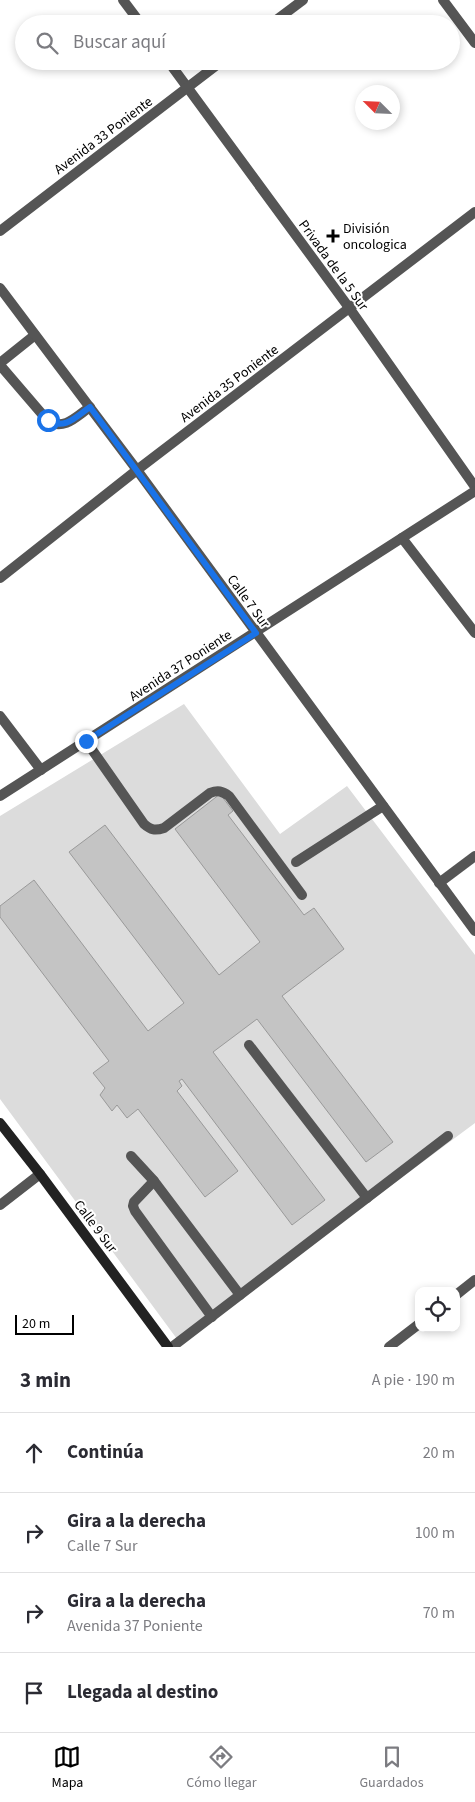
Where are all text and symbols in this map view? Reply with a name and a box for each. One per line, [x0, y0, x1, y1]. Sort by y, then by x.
search box [15, 15, 460, 70]
icon: search [33, 29, 61, 57]
text: Buscar aquí [73, 29, 166, 56]
north arrow [355, 85, 400, 130]
street label: Avenida 33 Poniente [50, 92, 157, 180]
street label: Privada de la 5 Sur [293, 216, 373, 315]
place label: División oncologica [343, 219, 407, 255]
marker: División oncologica [327, 230, 339, 242]
street label: Avenida 35 Poniente [176, 340, 283, 428]
route start [37, 409, 60, 432]
street label: Calle 7 Sur [222, 571, 274, 633]
street label: Avenida 37 Poniente [125, 625, 236, 707]
route end [75, 730, 98, 753]
street label: Calle 9 Sur [69, 1196, 122, 1257]
map controls [415, 1287, 460, 1332]
button: locate [415, 1287, 460, 1332]
scale bar [15, 1312, 74, 1335]
text: 20 m [22, 1314, 50, 1334]
text: 3 min [20, 1365, 71, 1395]
text: A pie · 190 m [372, 1369, 455, 1391]
icon: ahead [20, 1439, 48, 1467]
text: Continúa [67, 1439, 144, 1466]
text: 20 m [423, 1442, 455, 1464]
text: Gira a la derecha [67, 1508, 206, 1535]
icon: right [20, 1519, 48, 1547]
text: 100 m [415, 1522, 455, 1544]
text: Calle 7 Sur [67, 1535, 137, 1557]
text: Gira a la derecha [67, 1588, 206, 1615]
icon: right [20, 1599, 48, 1627]
text: 70 m [423, 1602, 455, 1624]
text: Avenida 37 Poniente [67, 1615, 203, 1637]
icon: arrive [20, 1679, 48, 1707]
text: Llegada al destino [67, 1679, 218, 1706]
tab: Mapa [51, 1743, 83, 1793]
tab: Cómo llegar [186, 1743, 257, 1793]
tab: Guardados [359, 1743, 424, 1793]

